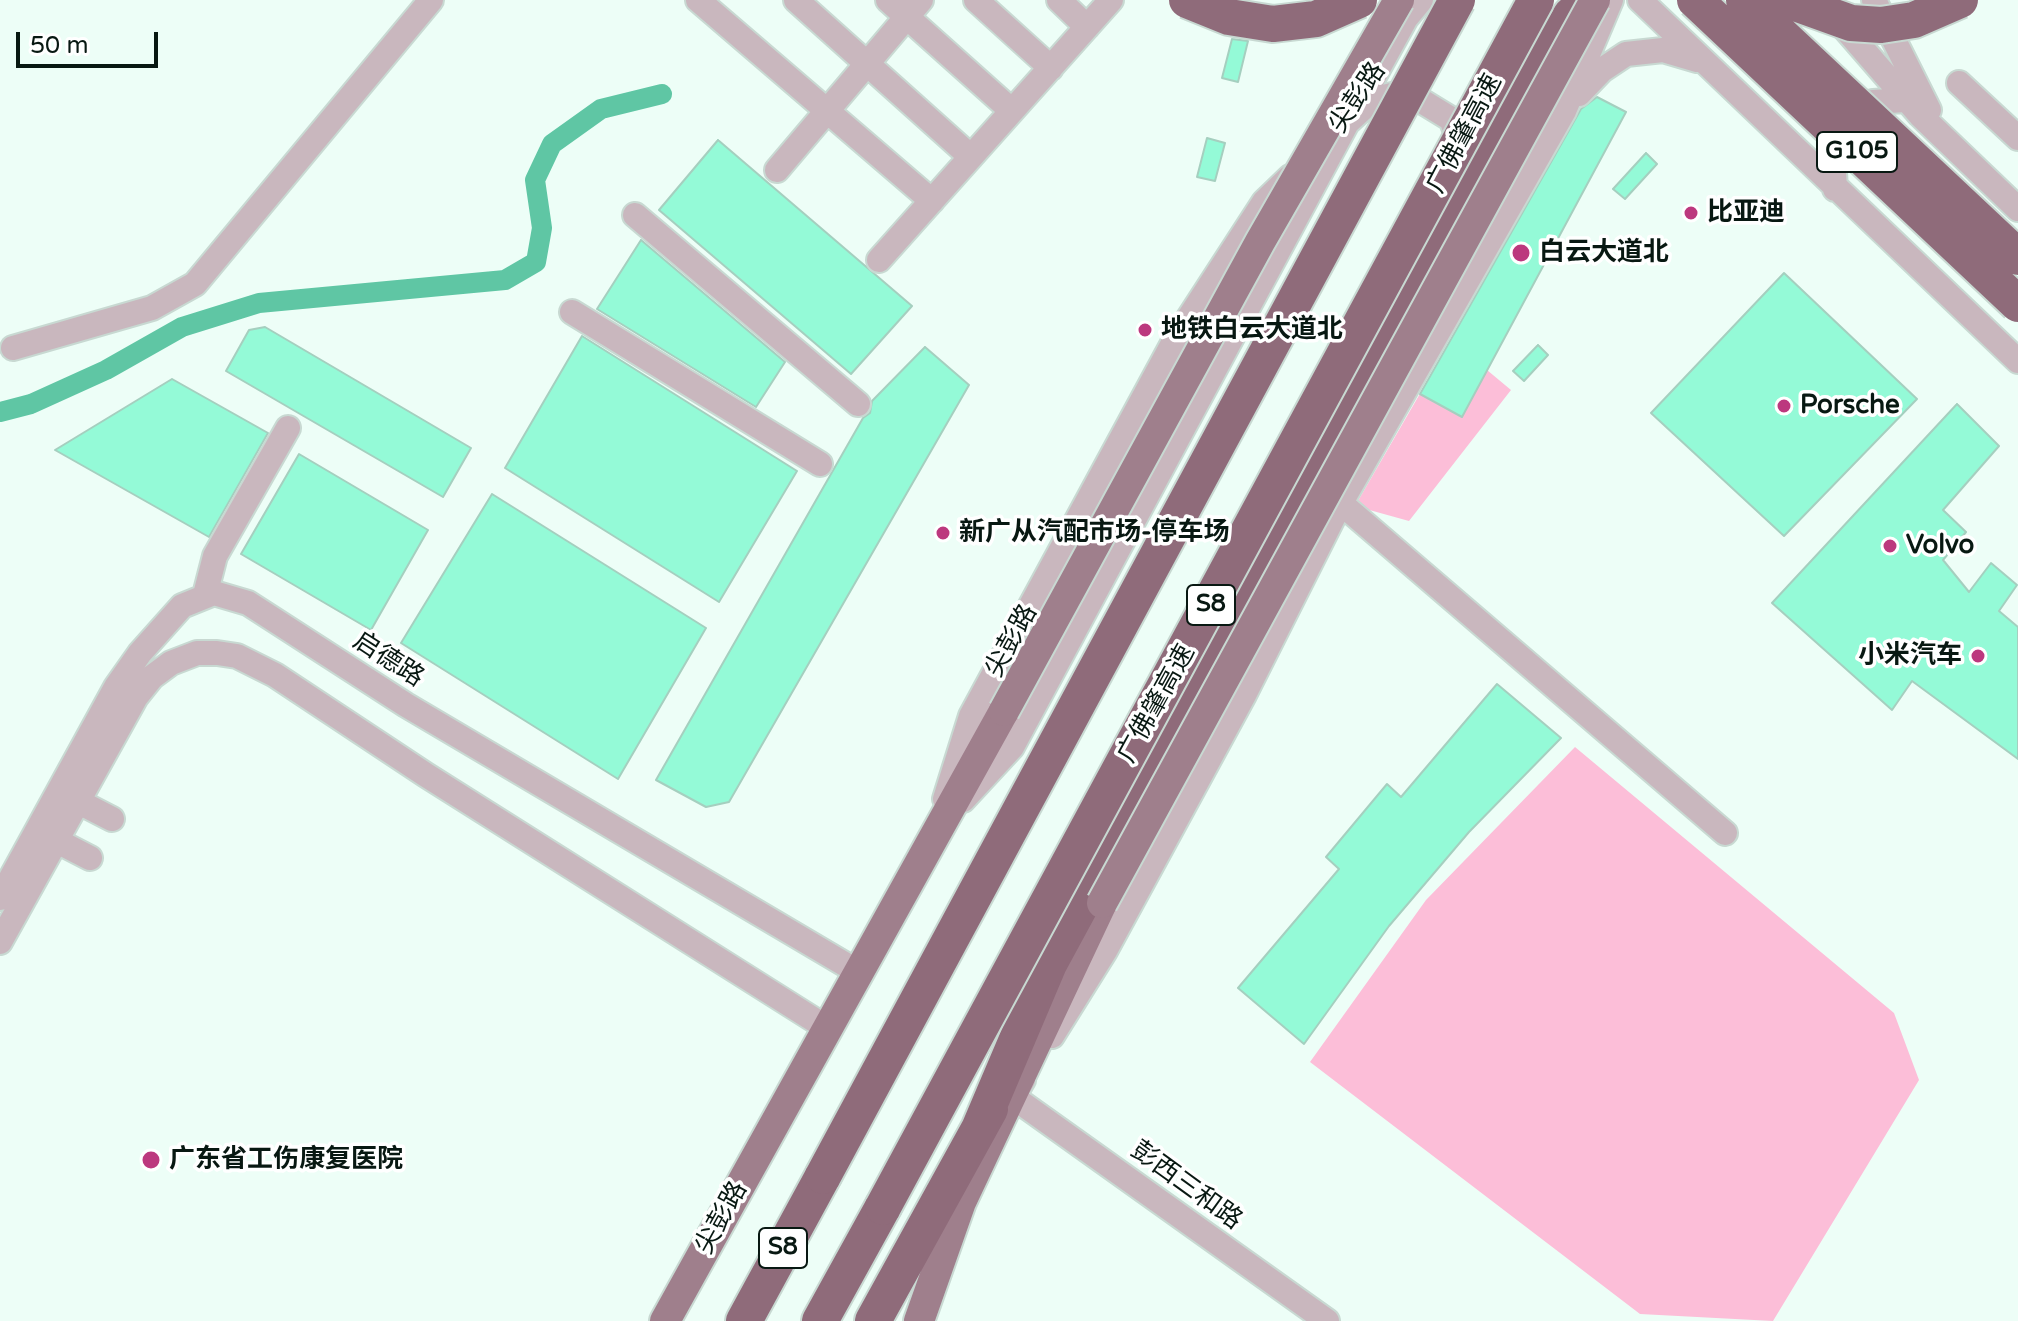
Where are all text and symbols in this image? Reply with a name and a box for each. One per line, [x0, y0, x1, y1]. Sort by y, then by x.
scale bar [20, 16, 162, 66]
text: 50 m [30, 31, 88, 60]
street label: 尖彭路 [1323, 57, 1393, 139]
street label: 广佛肇高速 [1421, 69, 1509, 199]
road number: G105 [1817, 132, 1897, 172]
place label: 比亚迪 [1707, 197, 1785, 229]
marker: 比亚迪 [1682, 204, 1700, 222]
place label: 白云大道北 [1539, 237, 1669, 269]
marker: 白云大道北 [1510, 242, 1532, 264]
place label: 地铁白云大道北 [1161, 314, 1343, 346]
marker: 地铁白云大道北 [1136, 321, 1154, 339]
place label: Porsche [1800, 390, 1900, 422]
marker: Porsche [1775, 397, 1793, 415]
place label: 新广从汽配市场-停车场 [959, 517, 1230, 549]
marker: 新广从汽配市场-停车场 [934, 524, 952, 542]
place label: Volvo [1906, 530, 1974, 562]
marker: Volvo [1881, 537, 1899, 555]
road number: S8 [1187, 585, 1235, 625]
street label: 尖彭路 [979, 599, 1045, 683]
street label: 启德路 [347, 626, 429, 694]
street label: 广佛肇高速 [1112, 640, 1202, 768]
place label: 小米汽车 [1858, 640, 1962, 672]
marker: 小米汽车 [1969, 647, 1987, 665]
street label: 彭西三和路 [1124, 1135, 1248, 1237]
place label: 广东省工伤康复医院 [169, 1144, 403, 1176]
marker: 广东省工伤康复医院 [140, 1149, 162, 1171]
street label: 尖彭路 [689, 1176, 755, 1260]
road number: S8 [759, 1228, 807, 1268]

